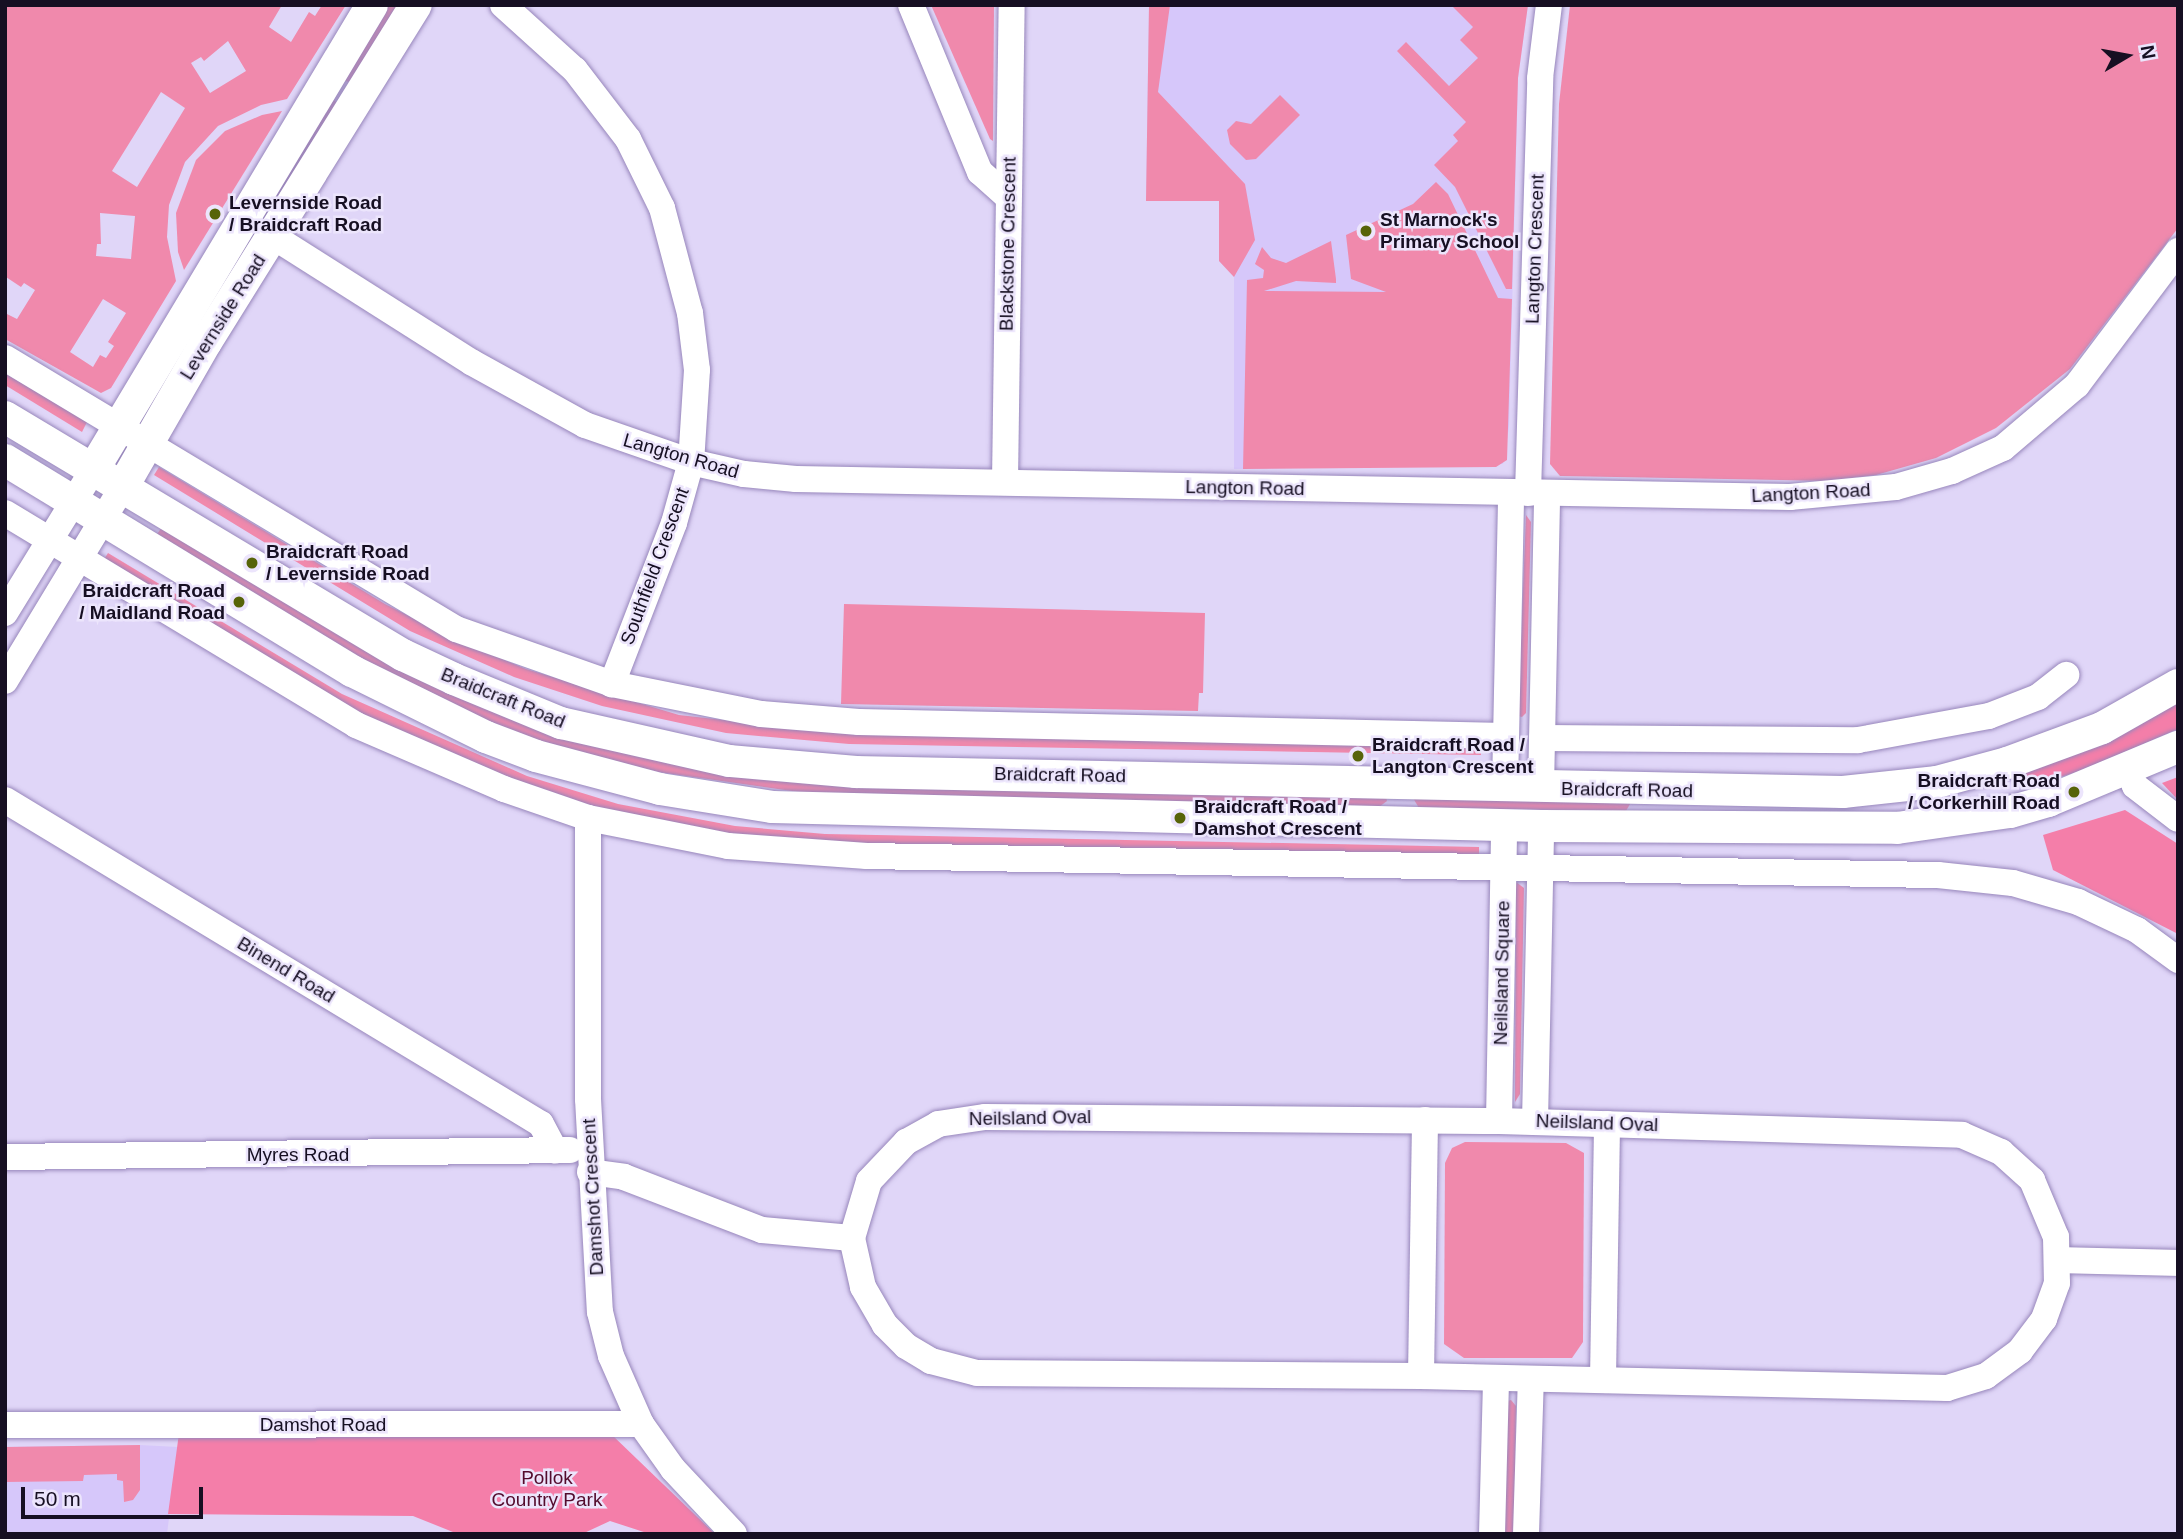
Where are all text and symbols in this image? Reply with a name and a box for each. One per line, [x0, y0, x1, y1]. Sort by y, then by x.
north arrow [2092, 21, 2162, 91]
text: N [2137, 44, 2160, 61]
street label: Blackstone Crescent [995, 157, 1021, 331]
street label: Langton Crescent [1521, 174, 1549, 324]
place label: Levernside Road / Braidcraft Road [229, 192, 382, 236]
marker: Levernside Road / Braidcraft Road [207, 206, 223, 222]
place label: St Marnock's Primary School [1380, 209, 1519, 253]
marker: St Marnock's Primary School [1358, 223, 1374, 239]
street label: Levernside Road [175, 250, 271, 384]
street label: Langton Road [620, 429, 742, 483]
street label: Langton Road [1185, 476, 1305, 500]
street label: Langton Road [1751, 478, 1871, 508]
street label: Southfield Crescent [616, 484, 694, 648]
place label: Braidcraft Road / Levernside Road [266, 541, 430, 585]
marker: Braidcraft Road / Levernside Road [244, 555, 260, 571]
place label: Braidcraft Road / Maidland Road [79, 580, 225, 624]
marker: Braidcraft Road / Maidland Road [231, 594, 247, 610]
street label: Braidcraft Road [438, 663, 568, 733]
place label: Braidcraft Road / Langton Crescent [1372, 734, 1534, 778]
marker: Braidcraft Road / Langton Crescent [1350, 748, 1366, 764]
street label: Braidcraft Road [994, 762, 1126, 788]
place label: Braidcraft Road / Corkerhill Road [1908, 770, 2060, 814]
street label: Braidcraft Road [1561, 777, 1693, 803]
marker: Braidcraft Road / Corkerhill Road [2066, 784, 2082, 800]
place label: Braidcraft Road / Damshot Crescent [1194, 796, 1362, 840]
marker: Braidcraft Road / Damshot Crescent [1172, 810, 1188, 826]
street label: Neilsland Square [1489, 900, 1515, 1046]
street label: Binend Road [233, 932, 339, 1008]
street label: Neilsland Oval [969, 1106, 1091, 1130]
street label: Neilsland Oval [1535, 1109, 1659, 1137]
street label: Damshot Crescent [577, 1118, 609, 1276]
street label: Myres Road [247, 1144, 349, 1166]
street label: Damshot Road [260, 1414, 386, 1436]
park label: Pollok Country Park [492, 1467, 602, 1511]
scale bar [24, 1472, 206, 1516]
text: 50 m [34, 1487, 81, 1510]

